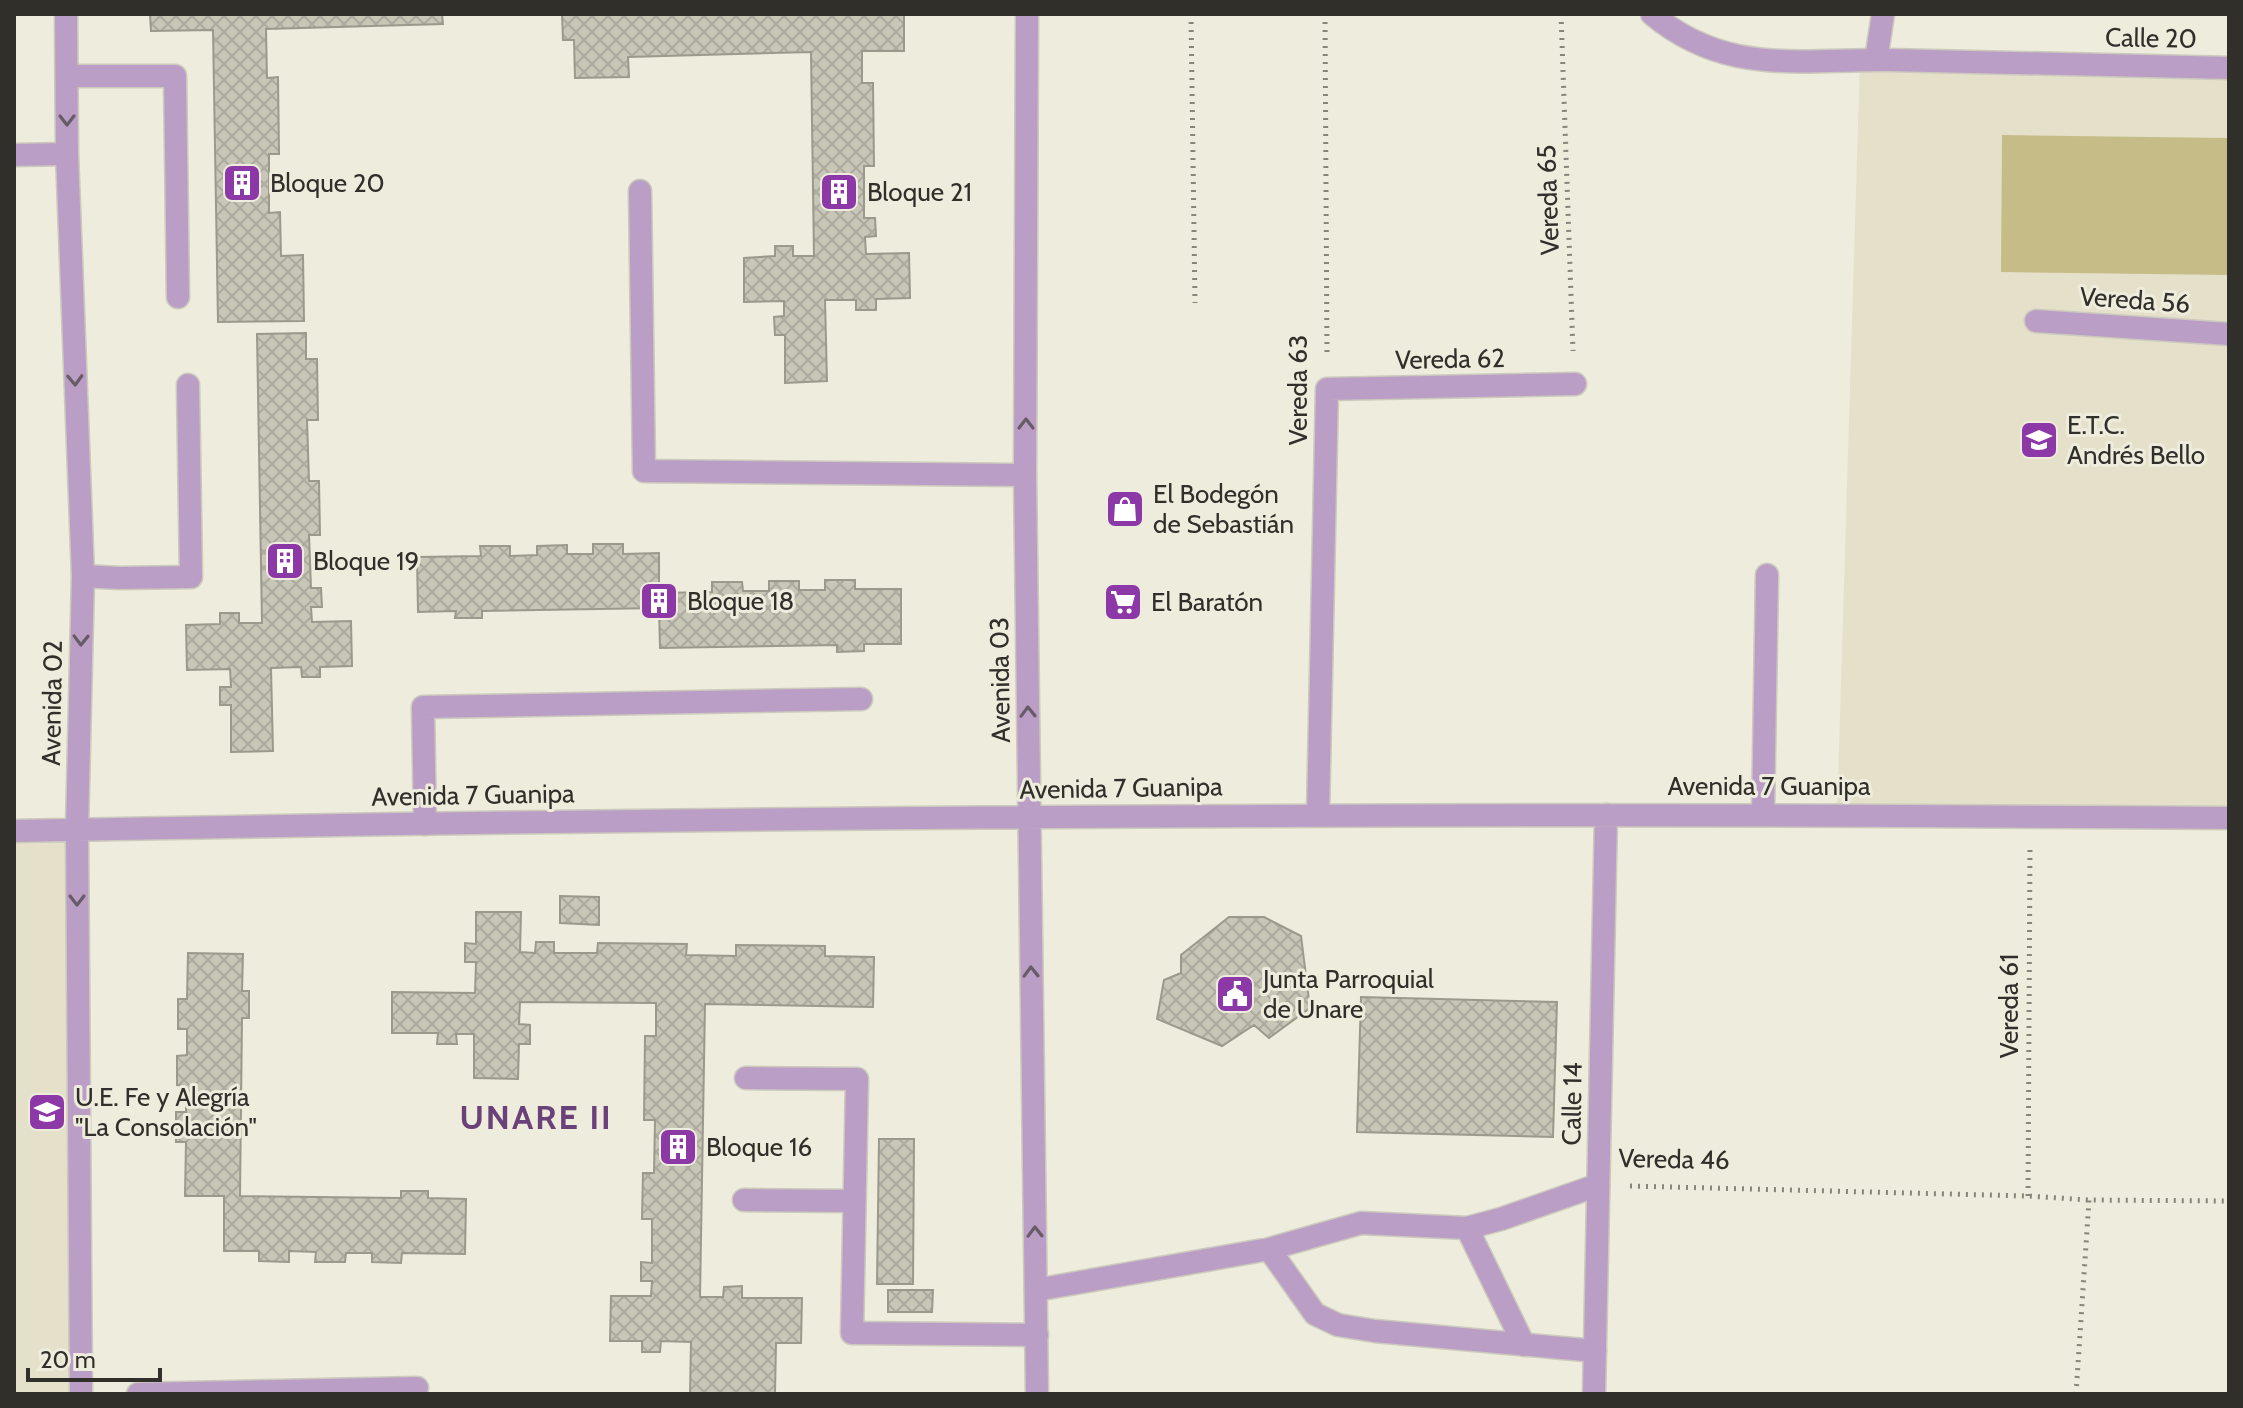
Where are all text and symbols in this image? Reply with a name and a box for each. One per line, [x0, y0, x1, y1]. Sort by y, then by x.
street label: Calle 20 [2105, 21, 2197, 55]
one-way arrow [58, 114, 76, 127]
street label: Vereda 65 [1530, 144, 1566, 256]
building icon: Bloque 20 [221, 162, 263, 204]
place label: Bloque 20 [270, 167, 385, 199]
building icon: Bloque 21 [818, 171, 860, 213]
place label: Bloque 21 [867, 176, 972, 208]
street label: Vereda 56 [2079, 280, 2191, 320]
street label: Vereda 63 [1282, 335, 1314, 445]
street label: Vereda 62 [1395, 342, 1505, 376]
one-way arrow [67, 374, 84, 387]
place label: E.T.C. Andrés Bello [2067, 409, 2205, 471]
one-way arrow [1017, 417, 1035, 430]
school or university icon: E.T.C. Andrés Bello [2018, 419, 2060, 461]
place label: El Bodegón de Sebastián [1153, 478, 1294, 540]
shop icon: El Bodegón de Sebastián [1104, 488, 1146, 530]
building icon: Bloque 19 [264, 540, 306, 582]
place label: Bloque 19 [313, 545, 419, 577]
building icon: Bloque 18 [638, 580, 680, 622]
supermarket icon: El Baratón [1102, 581, 1144, 623]
place label: Bloque 18 [687, 585, 794, 617]
place label: El Baratón [1151, 586, 1263, 618]
street label: Avenida 03 [983, 617, 1017, 743]
one-way arrow [72, 634, 90, 647]
street label: Avenida 02 [35, 640, 69, 766]
one-way arrow [1019, 705, 1037, 718]
street label: Avenida 7 Guanipa [1019, 770, 1223, 806]
street label: Avenida 7 Guanipa [1667, 770, 1871, 802]
street label: Avenida 7 Guanipa [371, 777, 575, 813]
one-way arrow [69, 894, 86, 907]
street label: Vereda 61 [1993, 954, 2025, 1058]
place label: Junta Parroquial de Unare [1262, 963, 1434, 1025]
one-way arrow [1023, 965, 1040, 978]
public building icon: Junta Parroquial de Unare [1214, 973, 1256, 1015]
street label: Calle 14 [1555, 1062, 1589, 1146]
place label: U.E. Fe y Alegría "La Consolación" [75, 1081, 257, 1143]
school or university icon: U.E. Fe y Alegría "La Consolación" [26, 1091, 68, 1133]
district label: UNARE II [459, 1096, 613, 1138]
building icon: Bloque 16 [657, 1126, 699, 1168]
place label: Bloque 16 [706, 1131, 812, 1163]
street label: Vereda 46 [1618, 1142, 1730, 1176]
one-way arrow [1026, 1225, 1044, 1238]
scale bar [28, 1332, 160, 1382]
text: 20 m [40, 1345, 96, 1374]

